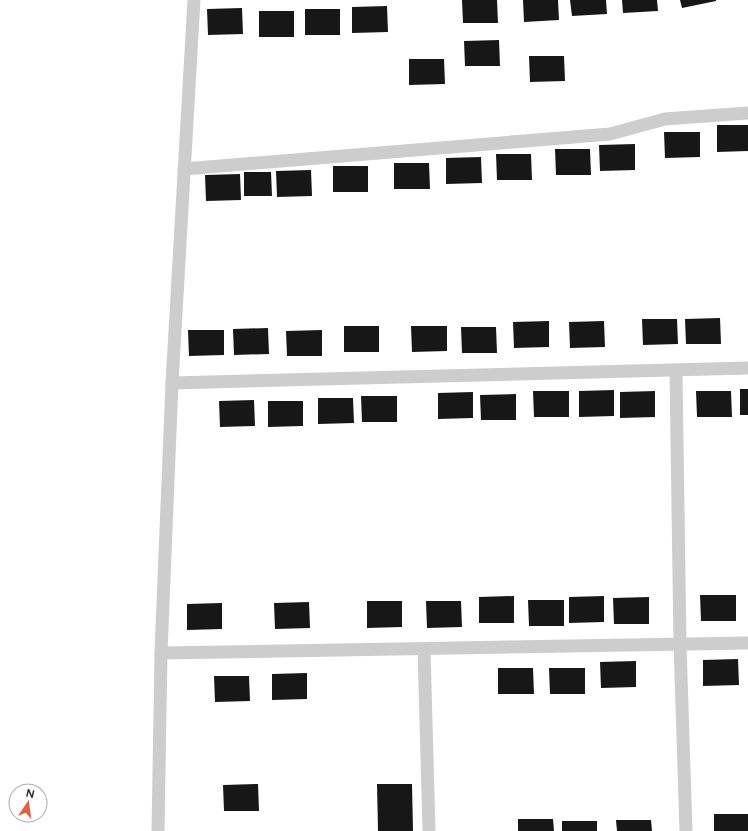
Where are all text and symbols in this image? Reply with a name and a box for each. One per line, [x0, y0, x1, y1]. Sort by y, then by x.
north arrow [8, 783, 48, 823]
text: N [25, 786, 36, 801]

